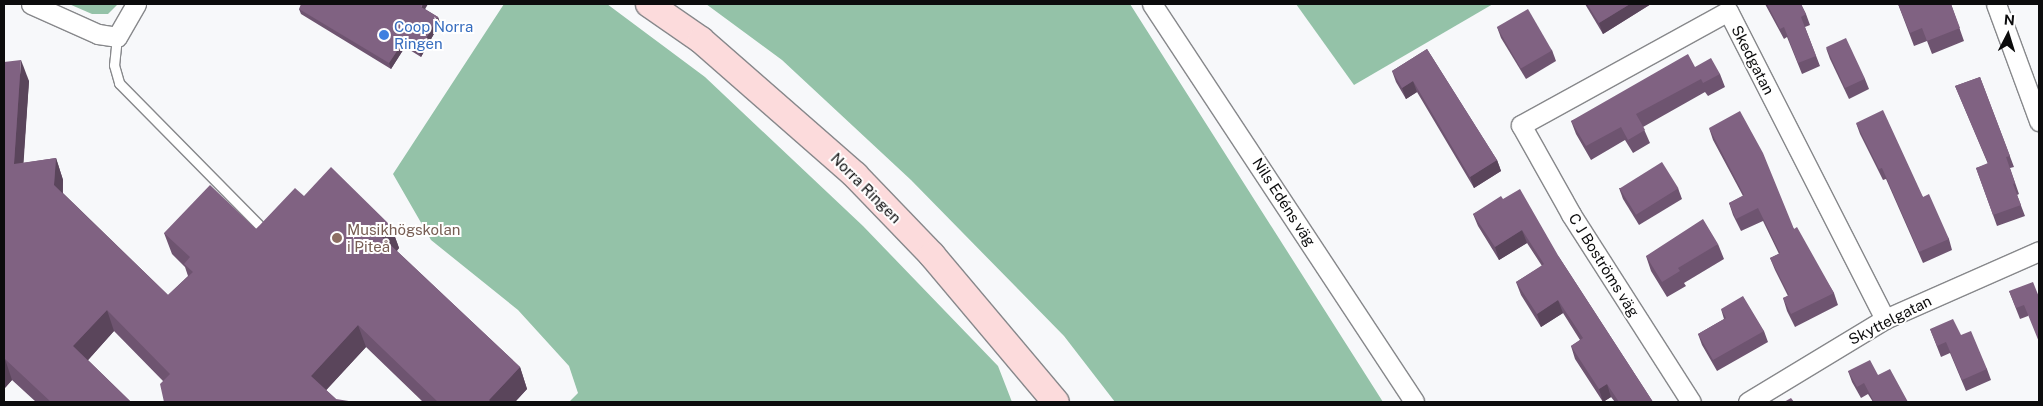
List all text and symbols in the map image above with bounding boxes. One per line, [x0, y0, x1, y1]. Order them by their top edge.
north arrow [1983, 10, 2033, 60]
text: N [2003, 12, 2015, 29]
place label: Coop Norra Ringen [394, 17, 473, 52]
street label: Skedgatan [1728, 22, 1778, 98]
marker: Coop Norra Ringen [378, 29, 390, 41]
street label: Norra Ringen [827, 149, 905, 227]
street label: Nils Edéns väg [1249, 154, 1319, 250]
street label: C J Boströms väg [1565, 210, 1643, 320]
place label: Musikhögskolan i Piteå [347, 220, 461, 255]
marker: Musikhögskolan i Piteå [331, 232, 343, 244]
street label: Skyttelgatan [1846, 291, 1934, 349]

